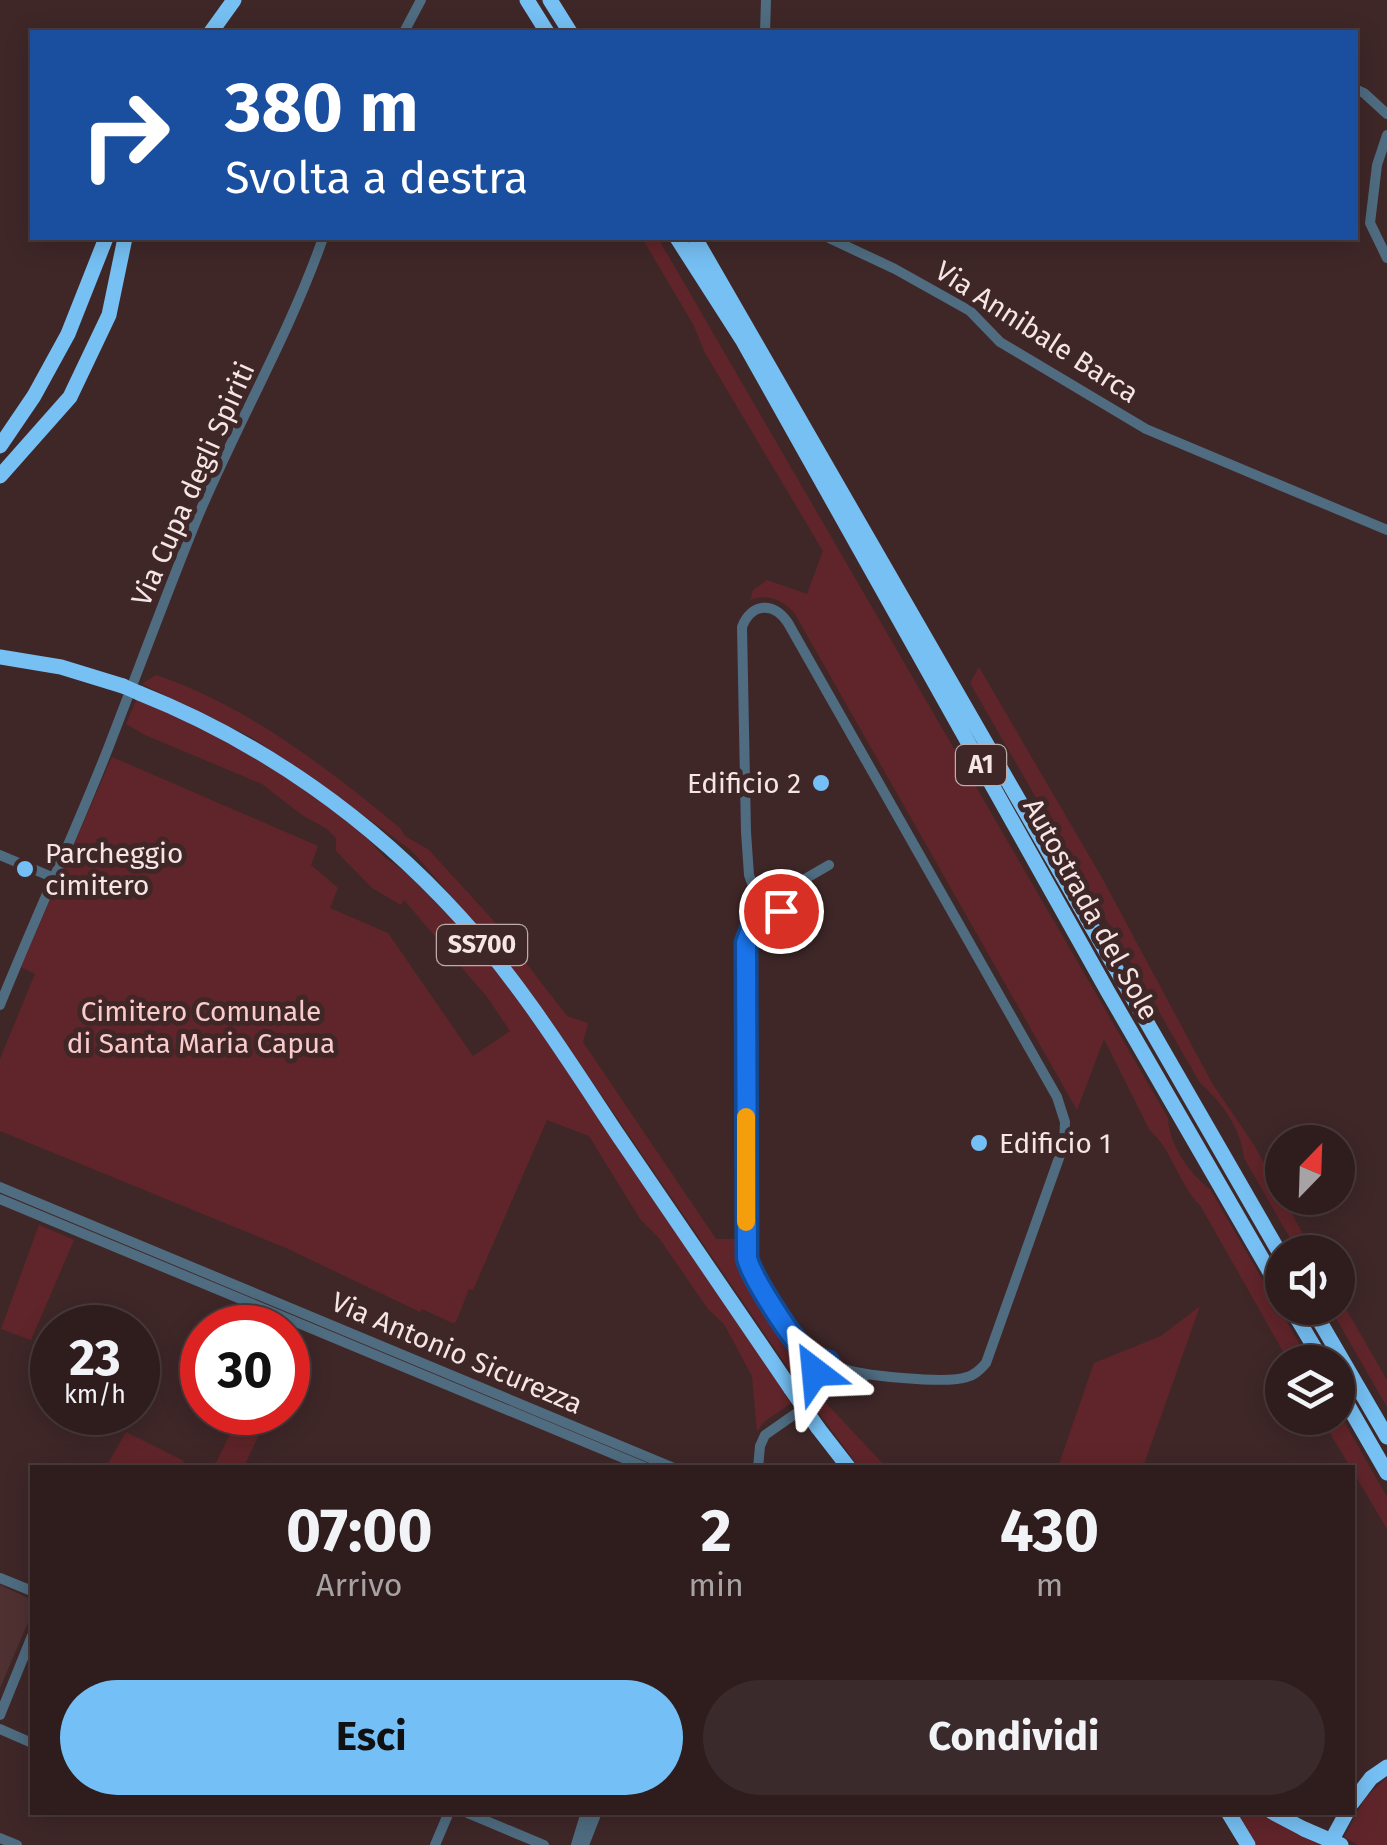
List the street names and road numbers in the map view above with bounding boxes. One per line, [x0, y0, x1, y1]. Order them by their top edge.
street label: Via Annibale Barca [929, 254, 1145, 410]
street label: Via Cupa degli Spiriti [124, 357, 262, 611]
road number: A1 [956, 745, 1006, 785]
street label: Autostrada del Sole [1016, 792, 1166, 1026]
road number: SS700 [437, 925, 527, 965]
street label: Via Antonio Sicurezza [326, 1285, 588, 1421]

